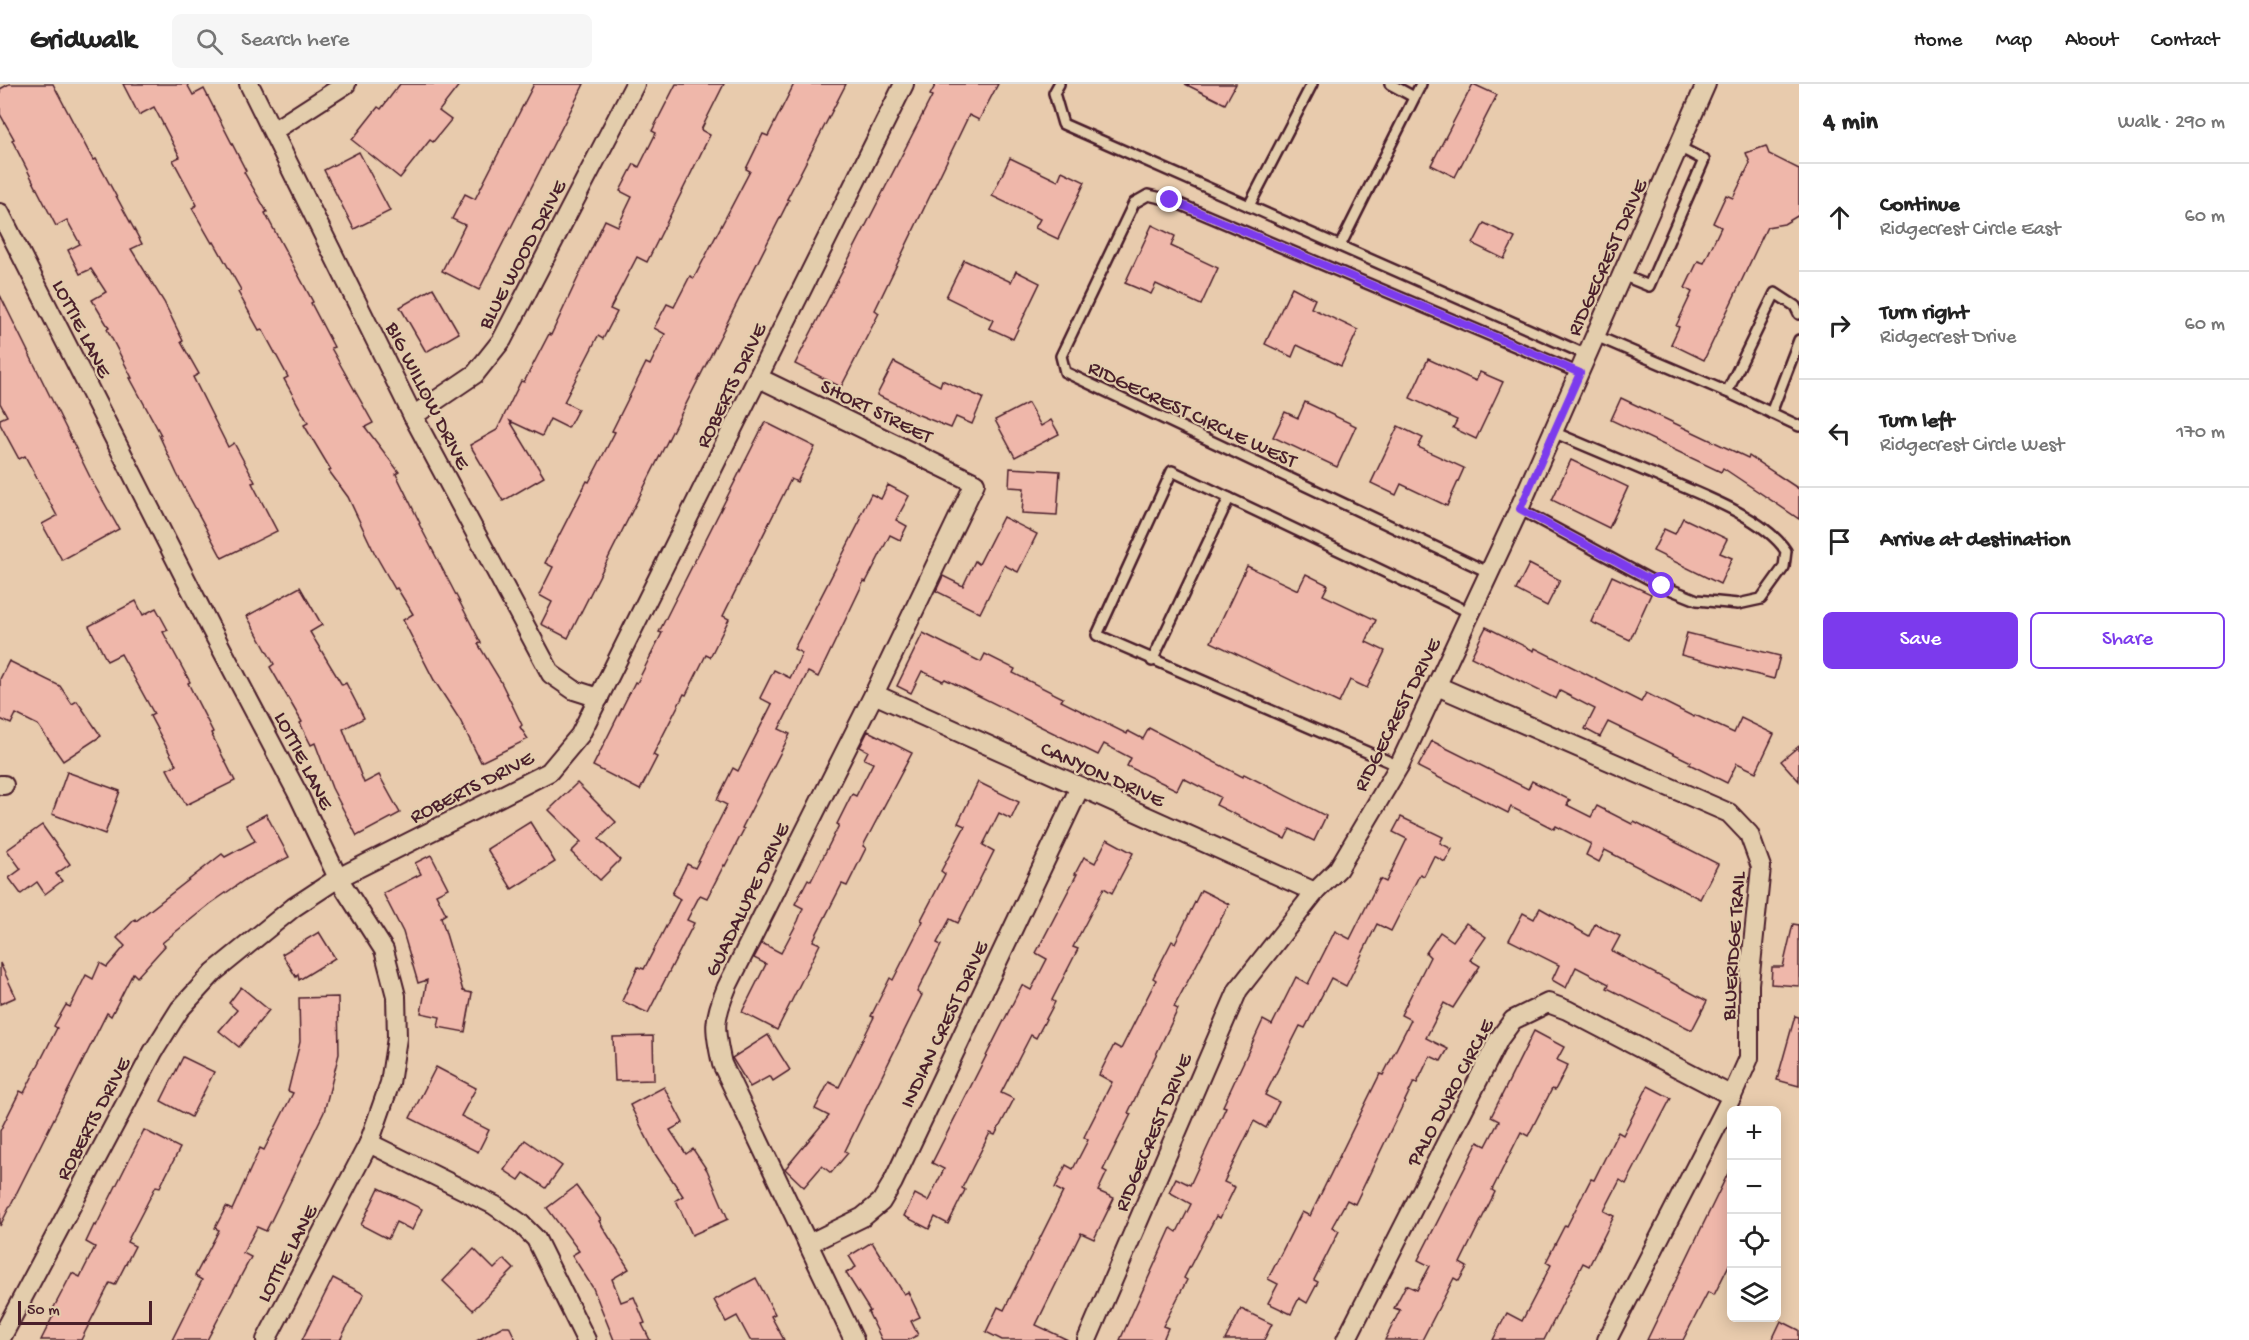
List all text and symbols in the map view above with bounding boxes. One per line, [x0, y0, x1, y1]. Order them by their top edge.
search box [172, 14, 592, 68]
text: Gridwalk [30, 25, 136, 58]
icon: search [193, 25, 226, 58]
text: Search here [241, 28, 349, 54]
text: Home [1914, 29, 1962, 54]
text: Map [1995, 29, 2032, 54]
text: About [2065, 29, 2118, 54]
text: Contact [2151, 29, 2219, 54]
text: 4 min [1823, 108, 1878, 139]
text: Walk · 290 m [2118, 112, 2225, 135]
street label: RIDGECREST DRIVE [1563, 175, 1655, 341]
street label: BLUE WOOD DRIVE [474, 176, 574, 335]
route end [1156, 186, 1182, 212]
text: Continue [1880, 193, 1960, 219]
icon: ahead [1823, 201, 1856, 234]
text: 60 m [2185, 206, 2225, 229]
text: Ridgecrest Circle East [1880, 219, 2060, 242]
street label: LOTTIE LANE [45, 276, 116, 384]
text: Turn right [1880, 301, 1968, 327]
icon: right [1823, 309, 1856, 342]
text: 60 m [2185, 314, 2225, 337]
street label: BIG WILLOW DRIVE [377, 318, 474, 475]
street label: ROBERTS DRIVE [692, 319, 775, 453]
text: Ridgecrest Drive [1880, 327, 2016, 350]
street label: RIDGECREST CIRCLE WEST [1083, 357, 1301, 476]
street label: SHORT STREET [815, 375, 936, 451]
text: Turn left [1880, 409, 1954, 435]
icon: left [1823, 417, 1856, 450]
text: 170 m [2176, 422, 2225, 445]
text: Ridgecrest Circle West [1880, 435, 2064, 458]
icon: arrive [1823, 525, 1856, 558]
text: Arrive at destination [1880, 528, 2070, 554]
route start [1648, 572, 1674, 598]
button: Save [1823, 612, 2018, 669]
button: Share [2030, 612, 2225, 669]
street label: RIDGECREST DRIVE [1350, 634, 1449, 796]
street label: LOTTIE LANE [267, 708, 338, 816]
street label: CANYON DRIVE [1036, 738, 1168, 815]
street label: ROBERTS DRIVE [406, 747, 540, 831]
street label: GUADALUPE DRIVE [701, 819, 798, 981]
street label: BLUERIDGE TRAIL [1718, 870, 1753, 1022]
street label: INDIAN CREST DRIVE [897, 937, 996, 1113]
street label: PALO DURO CIRCLE [1402, 1015, 1502, 1172]
street label: RIDGECREST DRIVE [1111, 1050, 1200, 1216]
street label: ROBERTS DRIVE [52, 1053, 138, 1185]
map controls [1727, 1106, 1781, 1322]
button: + [1727, 1106, 1781, 1160]
button: − [1727, 1160, 1781, 1214]
street label: LOTTIE LANE [253, 1201, 326, 1308]
button: locate [1727, 1214, 1781, 1268]
button: layers [1727, 1268, 1781, 1322]
scale bar [18, 1298, 152, 1326]
text: 50 m [27, 1302, 60, 1321]

